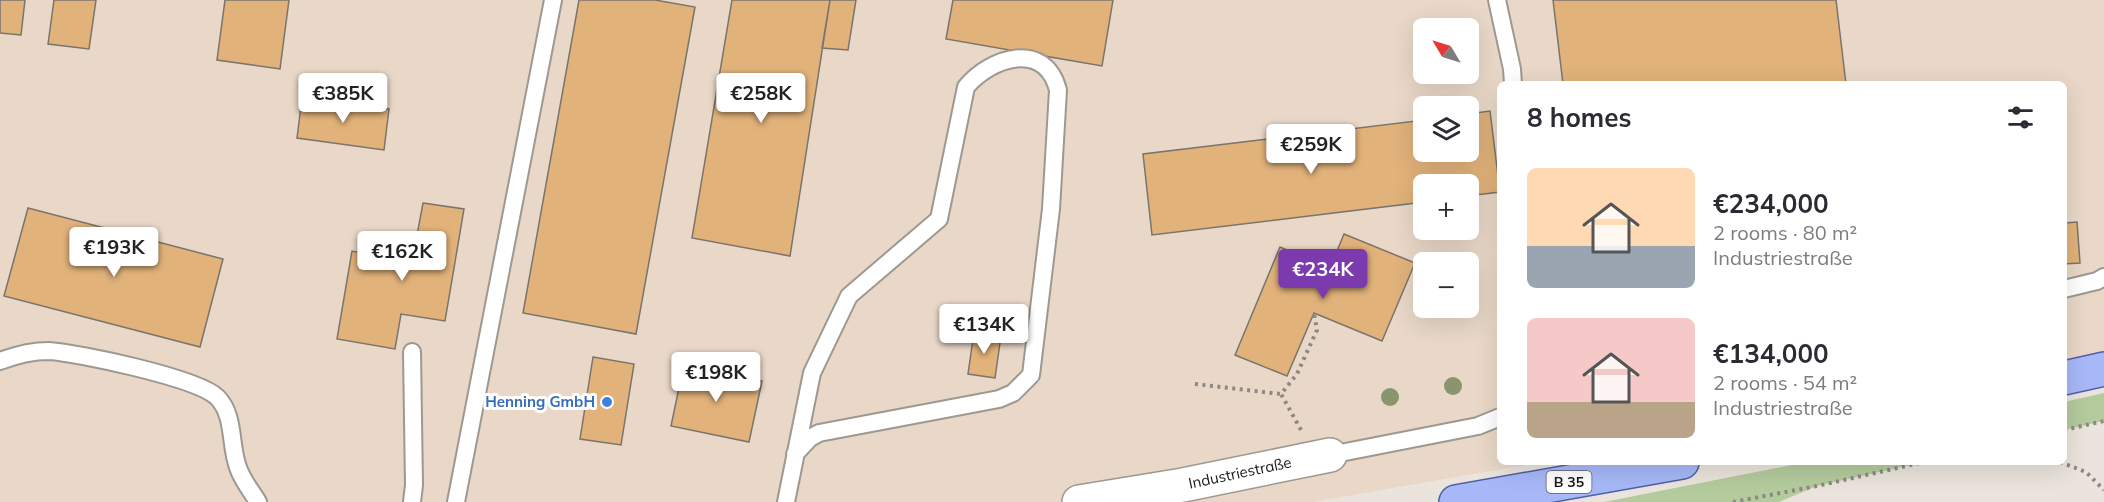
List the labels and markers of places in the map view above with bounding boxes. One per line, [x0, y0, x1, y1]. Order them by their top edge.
pin: €385K [301, 73, 385, 124]
pin: €258K [719, 73, 803, 124]
pin: €259K [1269, 124, 1353, 175]
pin: €193K [72, 227, 156, 278]
pin: €162K [360, 231, 444, 282]
pin: €234K [1281, 249, 1365, 300]
pin: €134K [942, 304, 1026, 355]
pin: €198K [674, 352, 758, 403]
place label: Henning GmbH [485, 392, 595, 411]
marker: Henning GmbH [600, 395, 614, 409]

